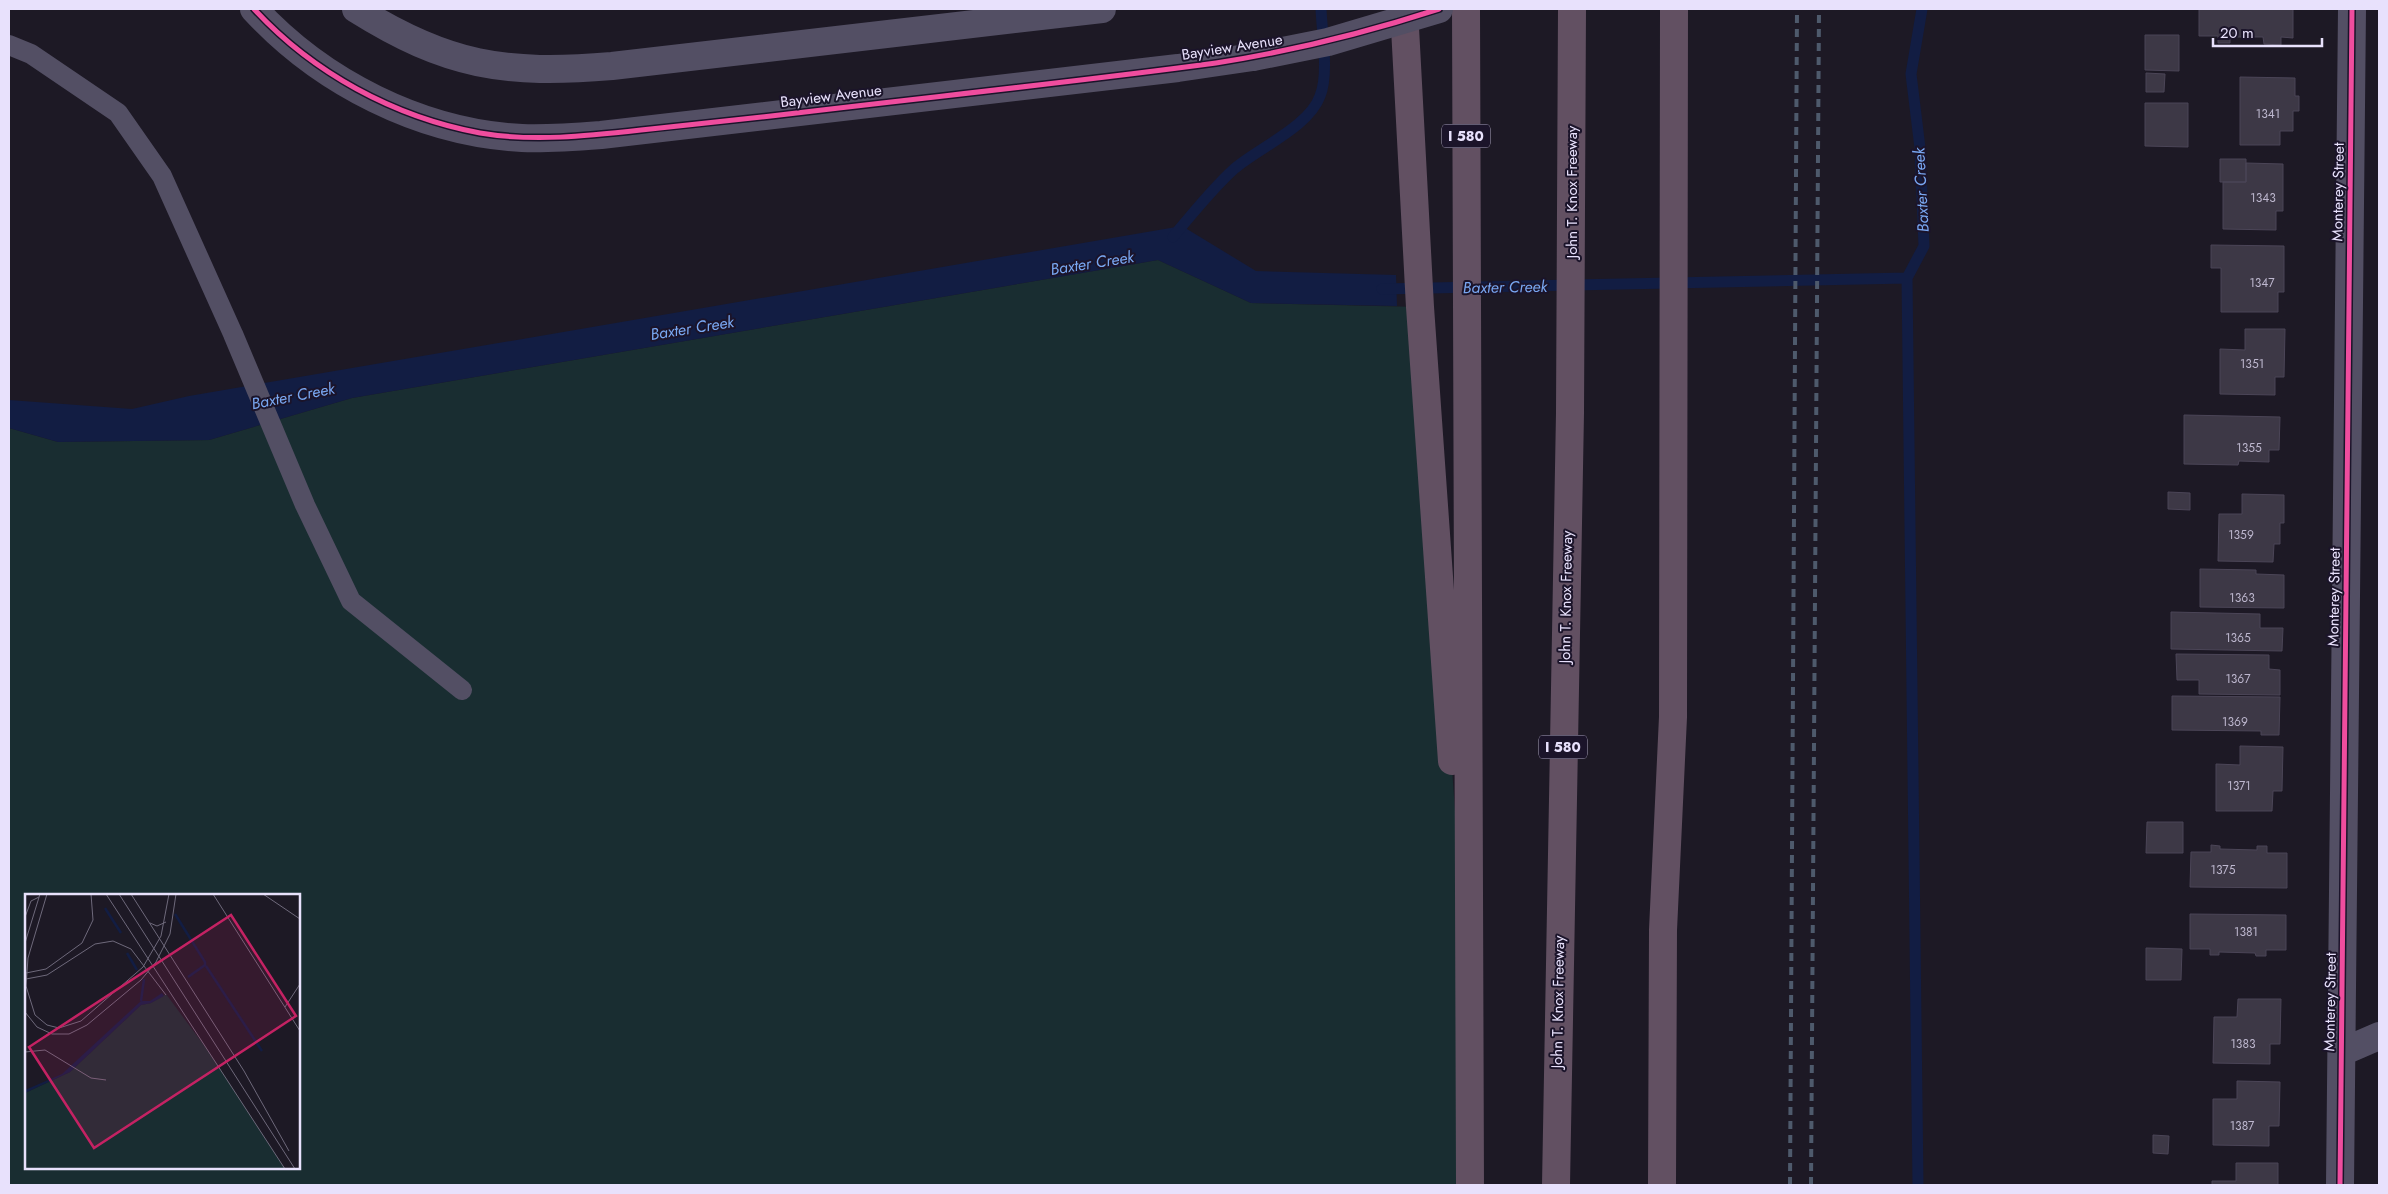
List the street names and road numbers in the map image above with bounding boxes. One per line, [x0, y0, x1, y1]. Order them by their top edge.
street label: Bayview Avenue [1180, 28, 1284, 66]
street label: Bayview Avenue [779, 79, 883, 113]
road number: I 580 [1442, 124, 1490, 148]
street label: John T. Knox Freeway [1561, 125, 1583, 260]
street label: Monterey Street [2326, 142, 2350, 242]
street label: John T. Knox Freeway [1554, 530, 1578, 666]
street label: Monterey Street [2322, 547, 2346, 647]
road number: I 580 [1539, 736, 1587, 759]
street label: John T. Knox Freeway [1546, 935, 1570, 1071]
street label: Monterey Street [2318, 952, 2342, 1052]

